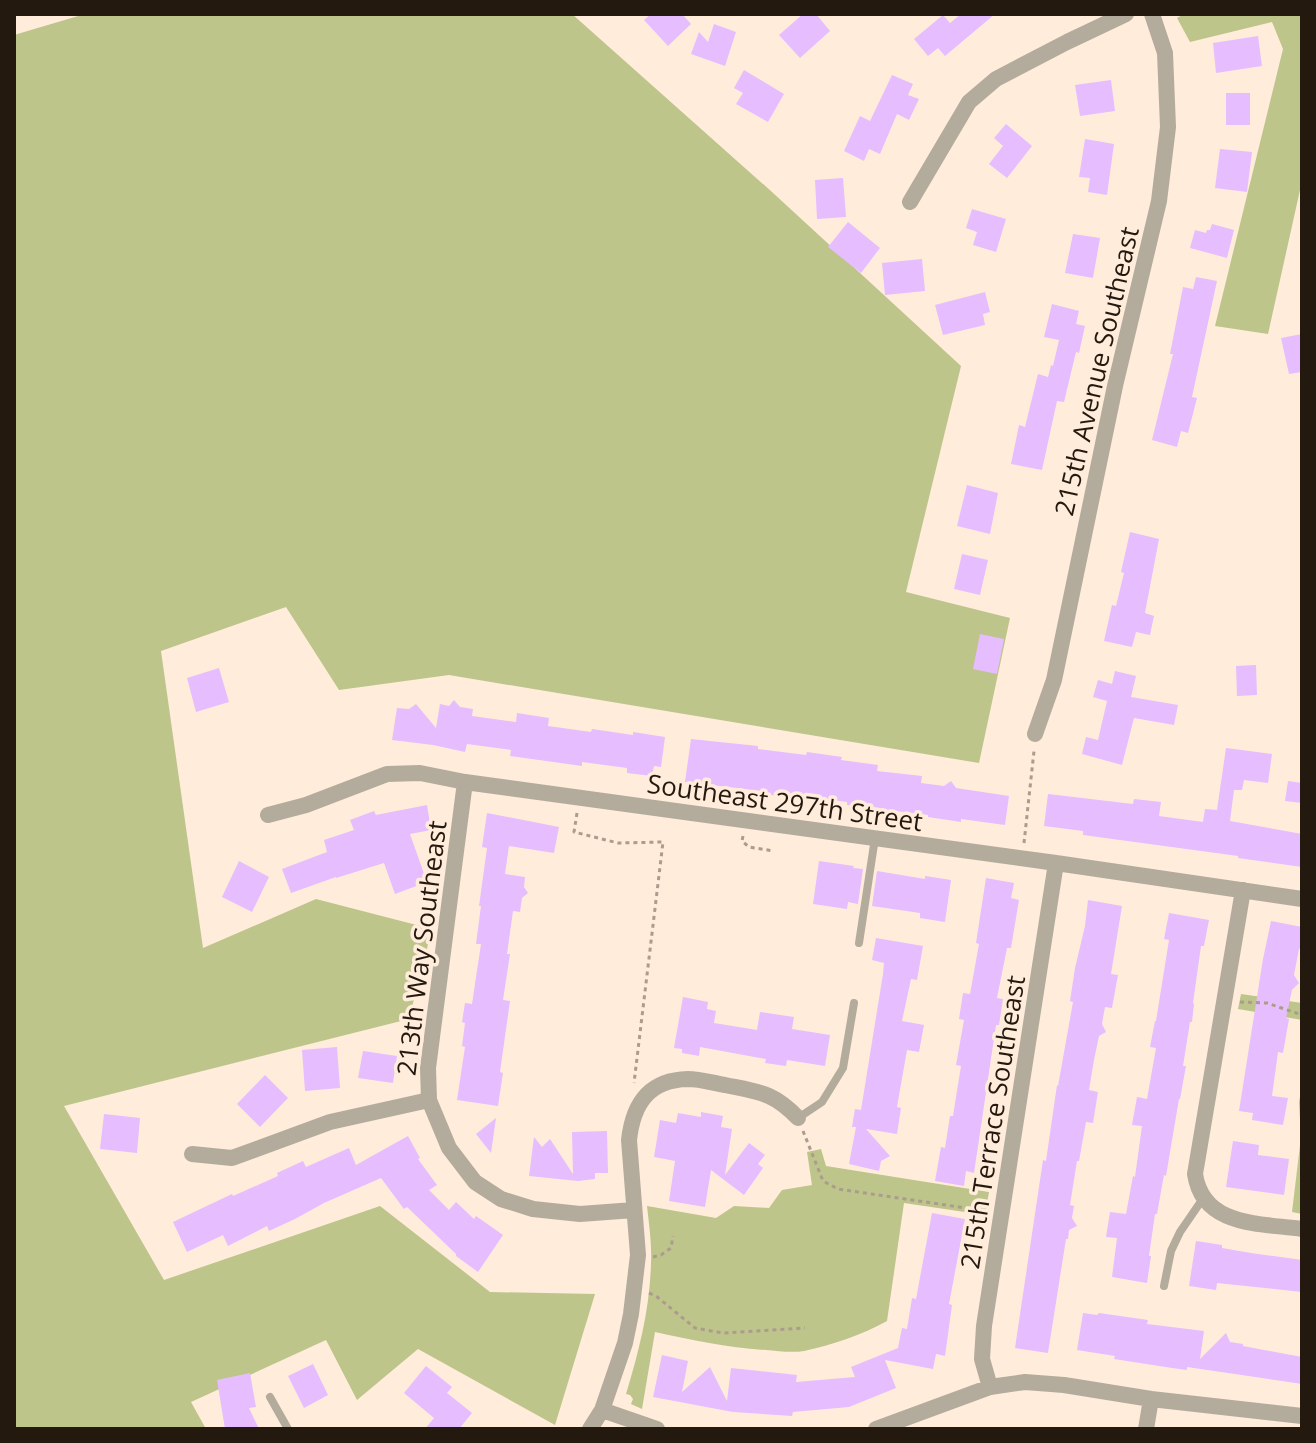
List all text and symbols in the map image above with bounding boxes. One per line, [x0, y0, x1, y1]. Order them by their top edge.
street label: 215th Avenue Southeast [1045, 223, 1147, 519]
street label: Southeast 297th Street [645, 765, 925, 839]
street label: 213th Way Southeast [388, 818, 454, 1078]
street label: 215th Terrace Southeast [951, 973, 1033, 1271]

